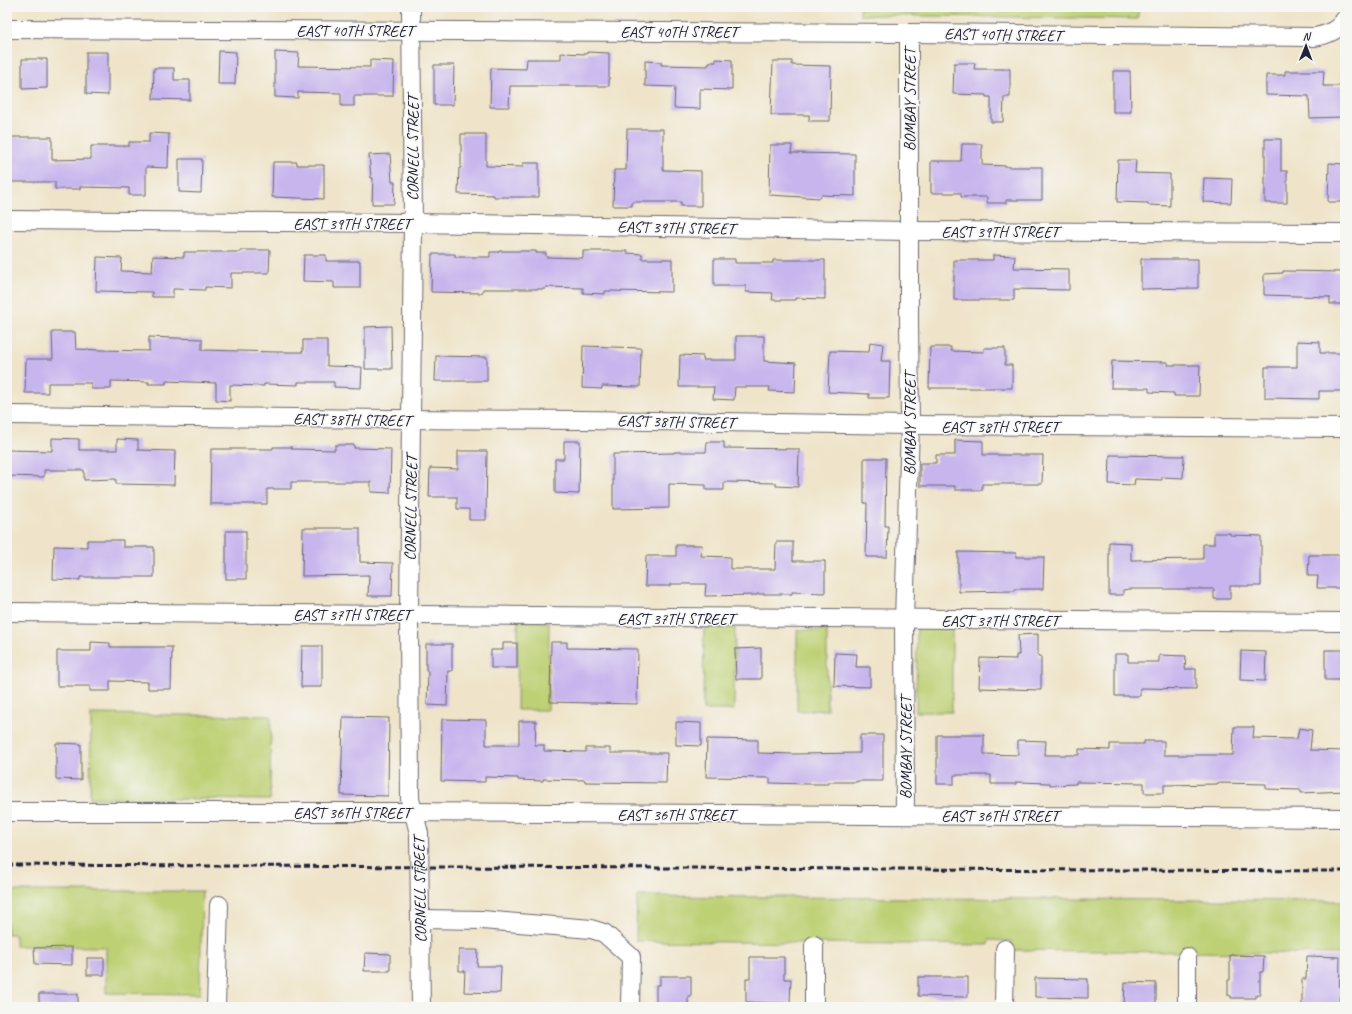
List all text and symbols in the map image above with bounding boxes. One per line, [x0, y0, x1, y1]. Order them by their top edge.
street label: EAST 40TH STREET [296, 21, 418, 41]
street label: EAST 40TH STREET [620, 22, 742, 42]
street label: EAST 40TH STREET [944, 24, 1066, 46]
north arrow [1286, 26, 1326, 66]
text: N [1303, 29, 1312, 43]
street label: BOMBAY STREET [900, 45, 920, 151]
street label: CORNELL STREET [403, 91, 423, 201]
street label: EAST 39TH STREET [293, 214, 415, 234]
street label: EAST 39TH STREET [617, 217, 739, 239]
street label: EAST 39TH STREET [941, 222, 1063, 242]
street label: BOMBAY STREET [900, 369, 920, 475]
street label: EAST 38TH STREET [293, 409, 415, 431]
street label: EAST 38TH STREET [617, 411, 739, 433]
street label: EAST 38TH STREET [941, 417, 1063, 437]
street label: CORNELL STREET [400, 450, 422, 561]
street label: EAST 37TH STREET [293, 605, 415, 625]
street label: EAST 37TH STREET [617, 609, 739, 629]
street label: EAST 37TH STREET [941, 611, 1063, 631]
street label: BOMBAY STREET [896, 693, 916, 799]
street label: EAST 36TH STREET [293, 803, 415, 823]
street label: EAST 36TH STREET [617, 805, 739, 825]
street label: EAST 36TH STREET [941, 806, 1063, 826]
street label: CORNELL STREET [409, 832, 431, 943]

